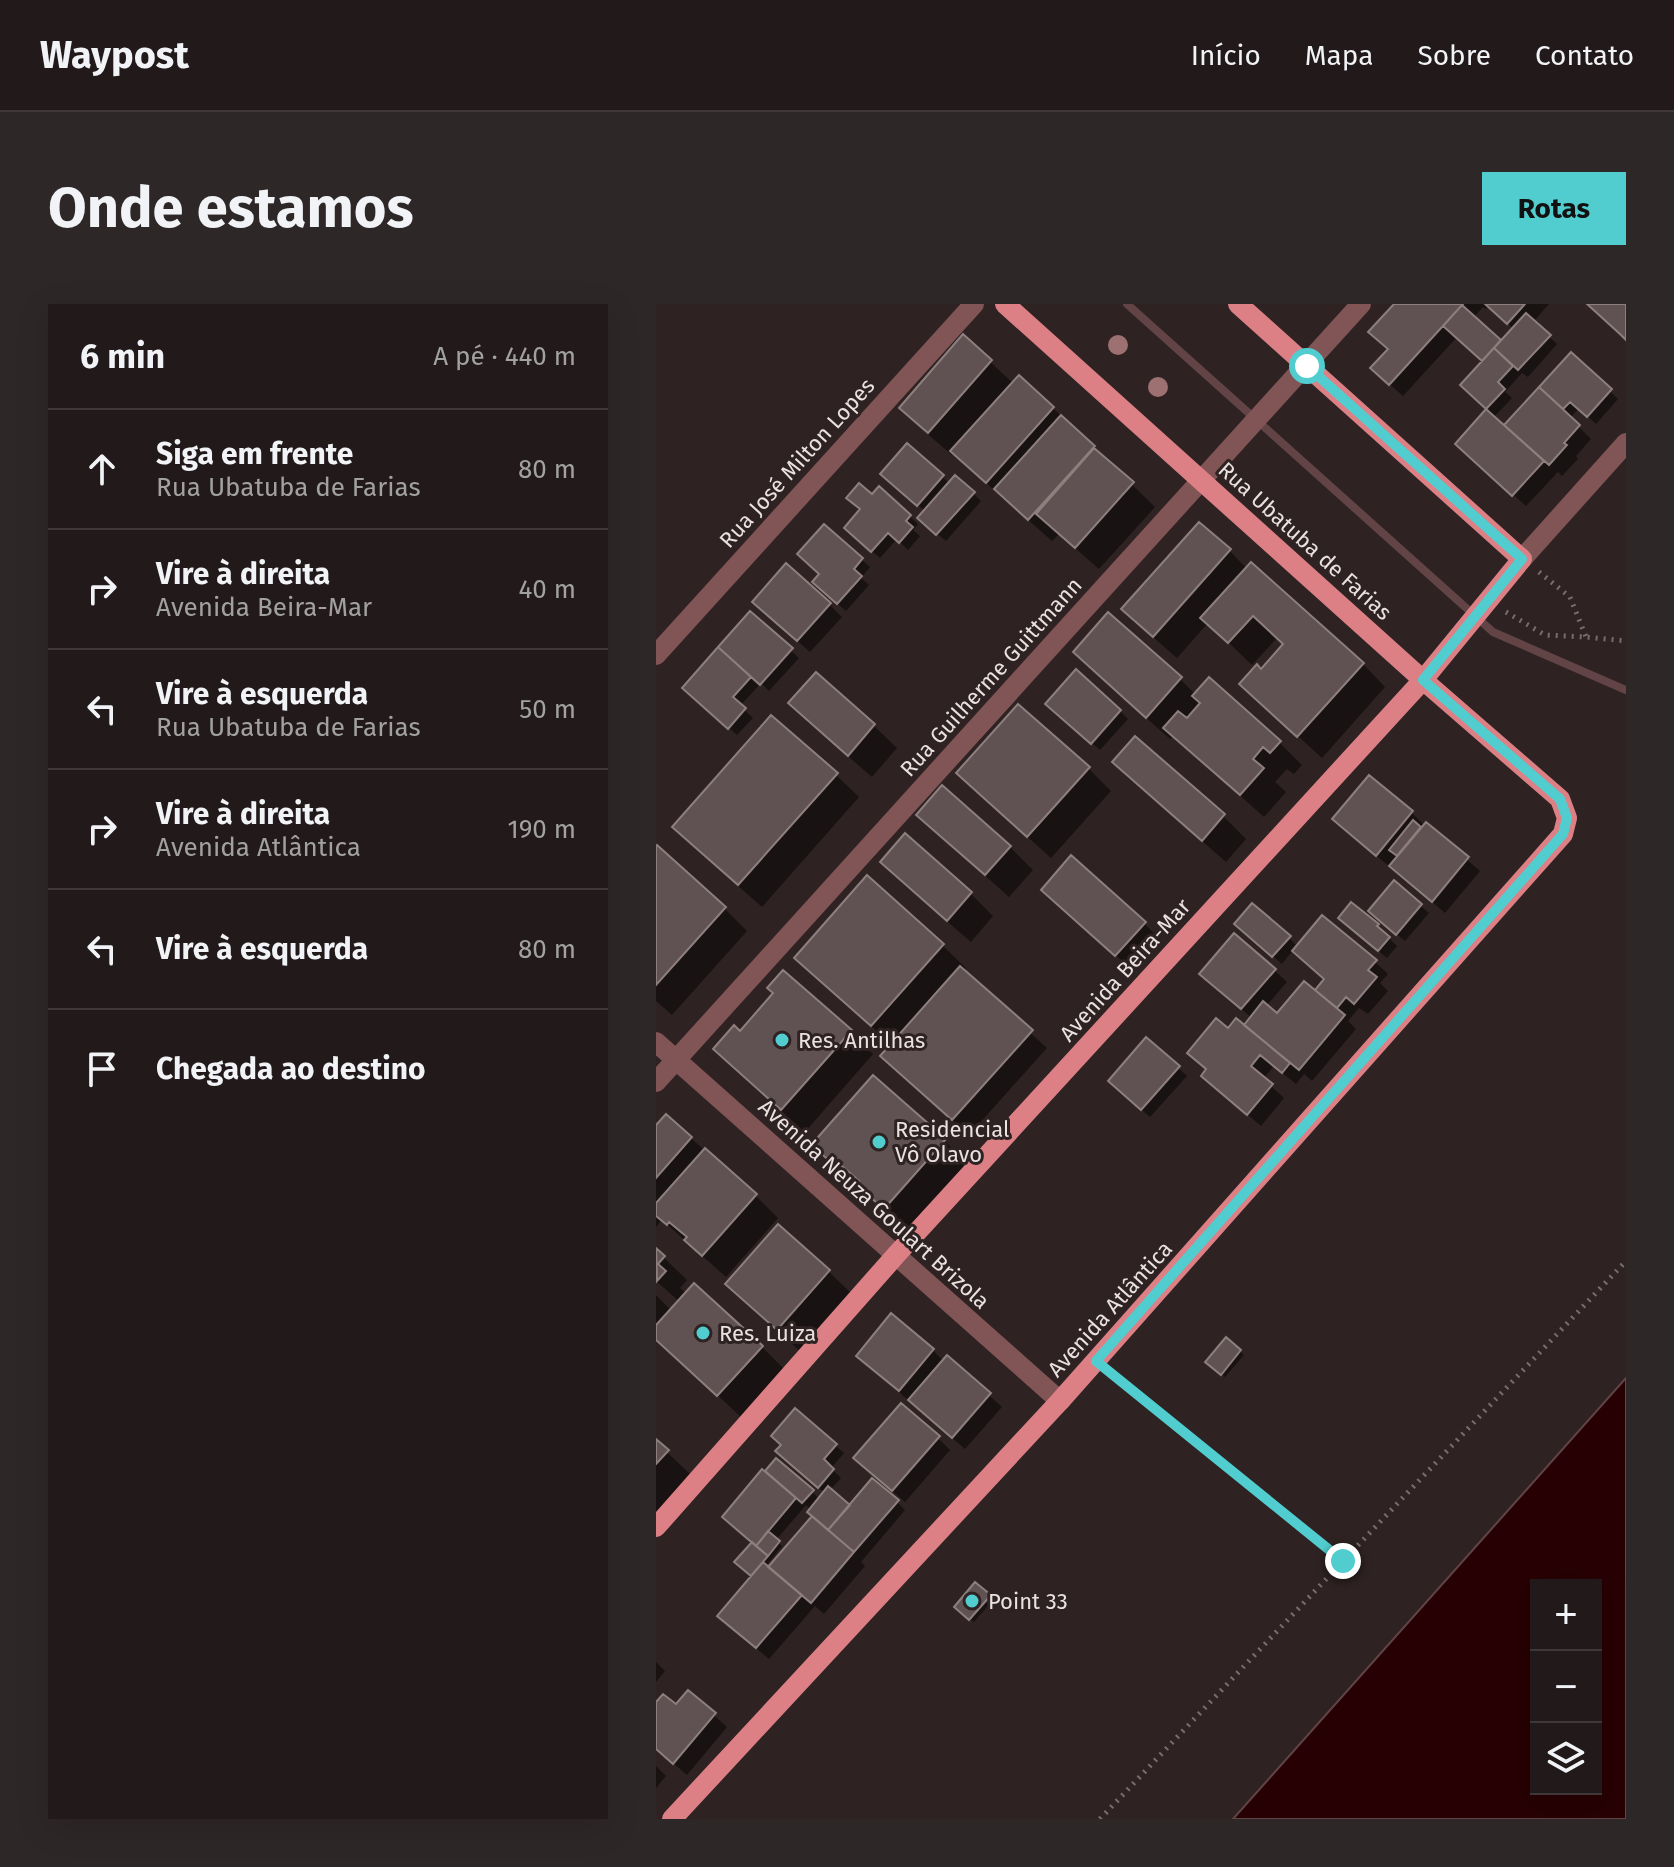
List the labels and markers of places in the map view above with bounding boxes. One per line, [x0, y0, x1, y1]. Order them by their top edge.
place label: Res. Antilhas [798, 1027, 925, 1054]
marker: Res. Antilhas [773, 1031, 791, 1049]
place label: Residencial Vô Olavo [895, 1116, 1009, 1168]
marker: Residencial Vô Olavo [870, 1133, 888, 1151]
place label: Res. Luiza [719, 1320, 816, 1347]
marker: Res. Luiza [694, 1324, 712, 1342]
place label: Point 33 [988, 1588, 1068, 1615]
marker: Point 33 [963, 1592, 981, 1610]

